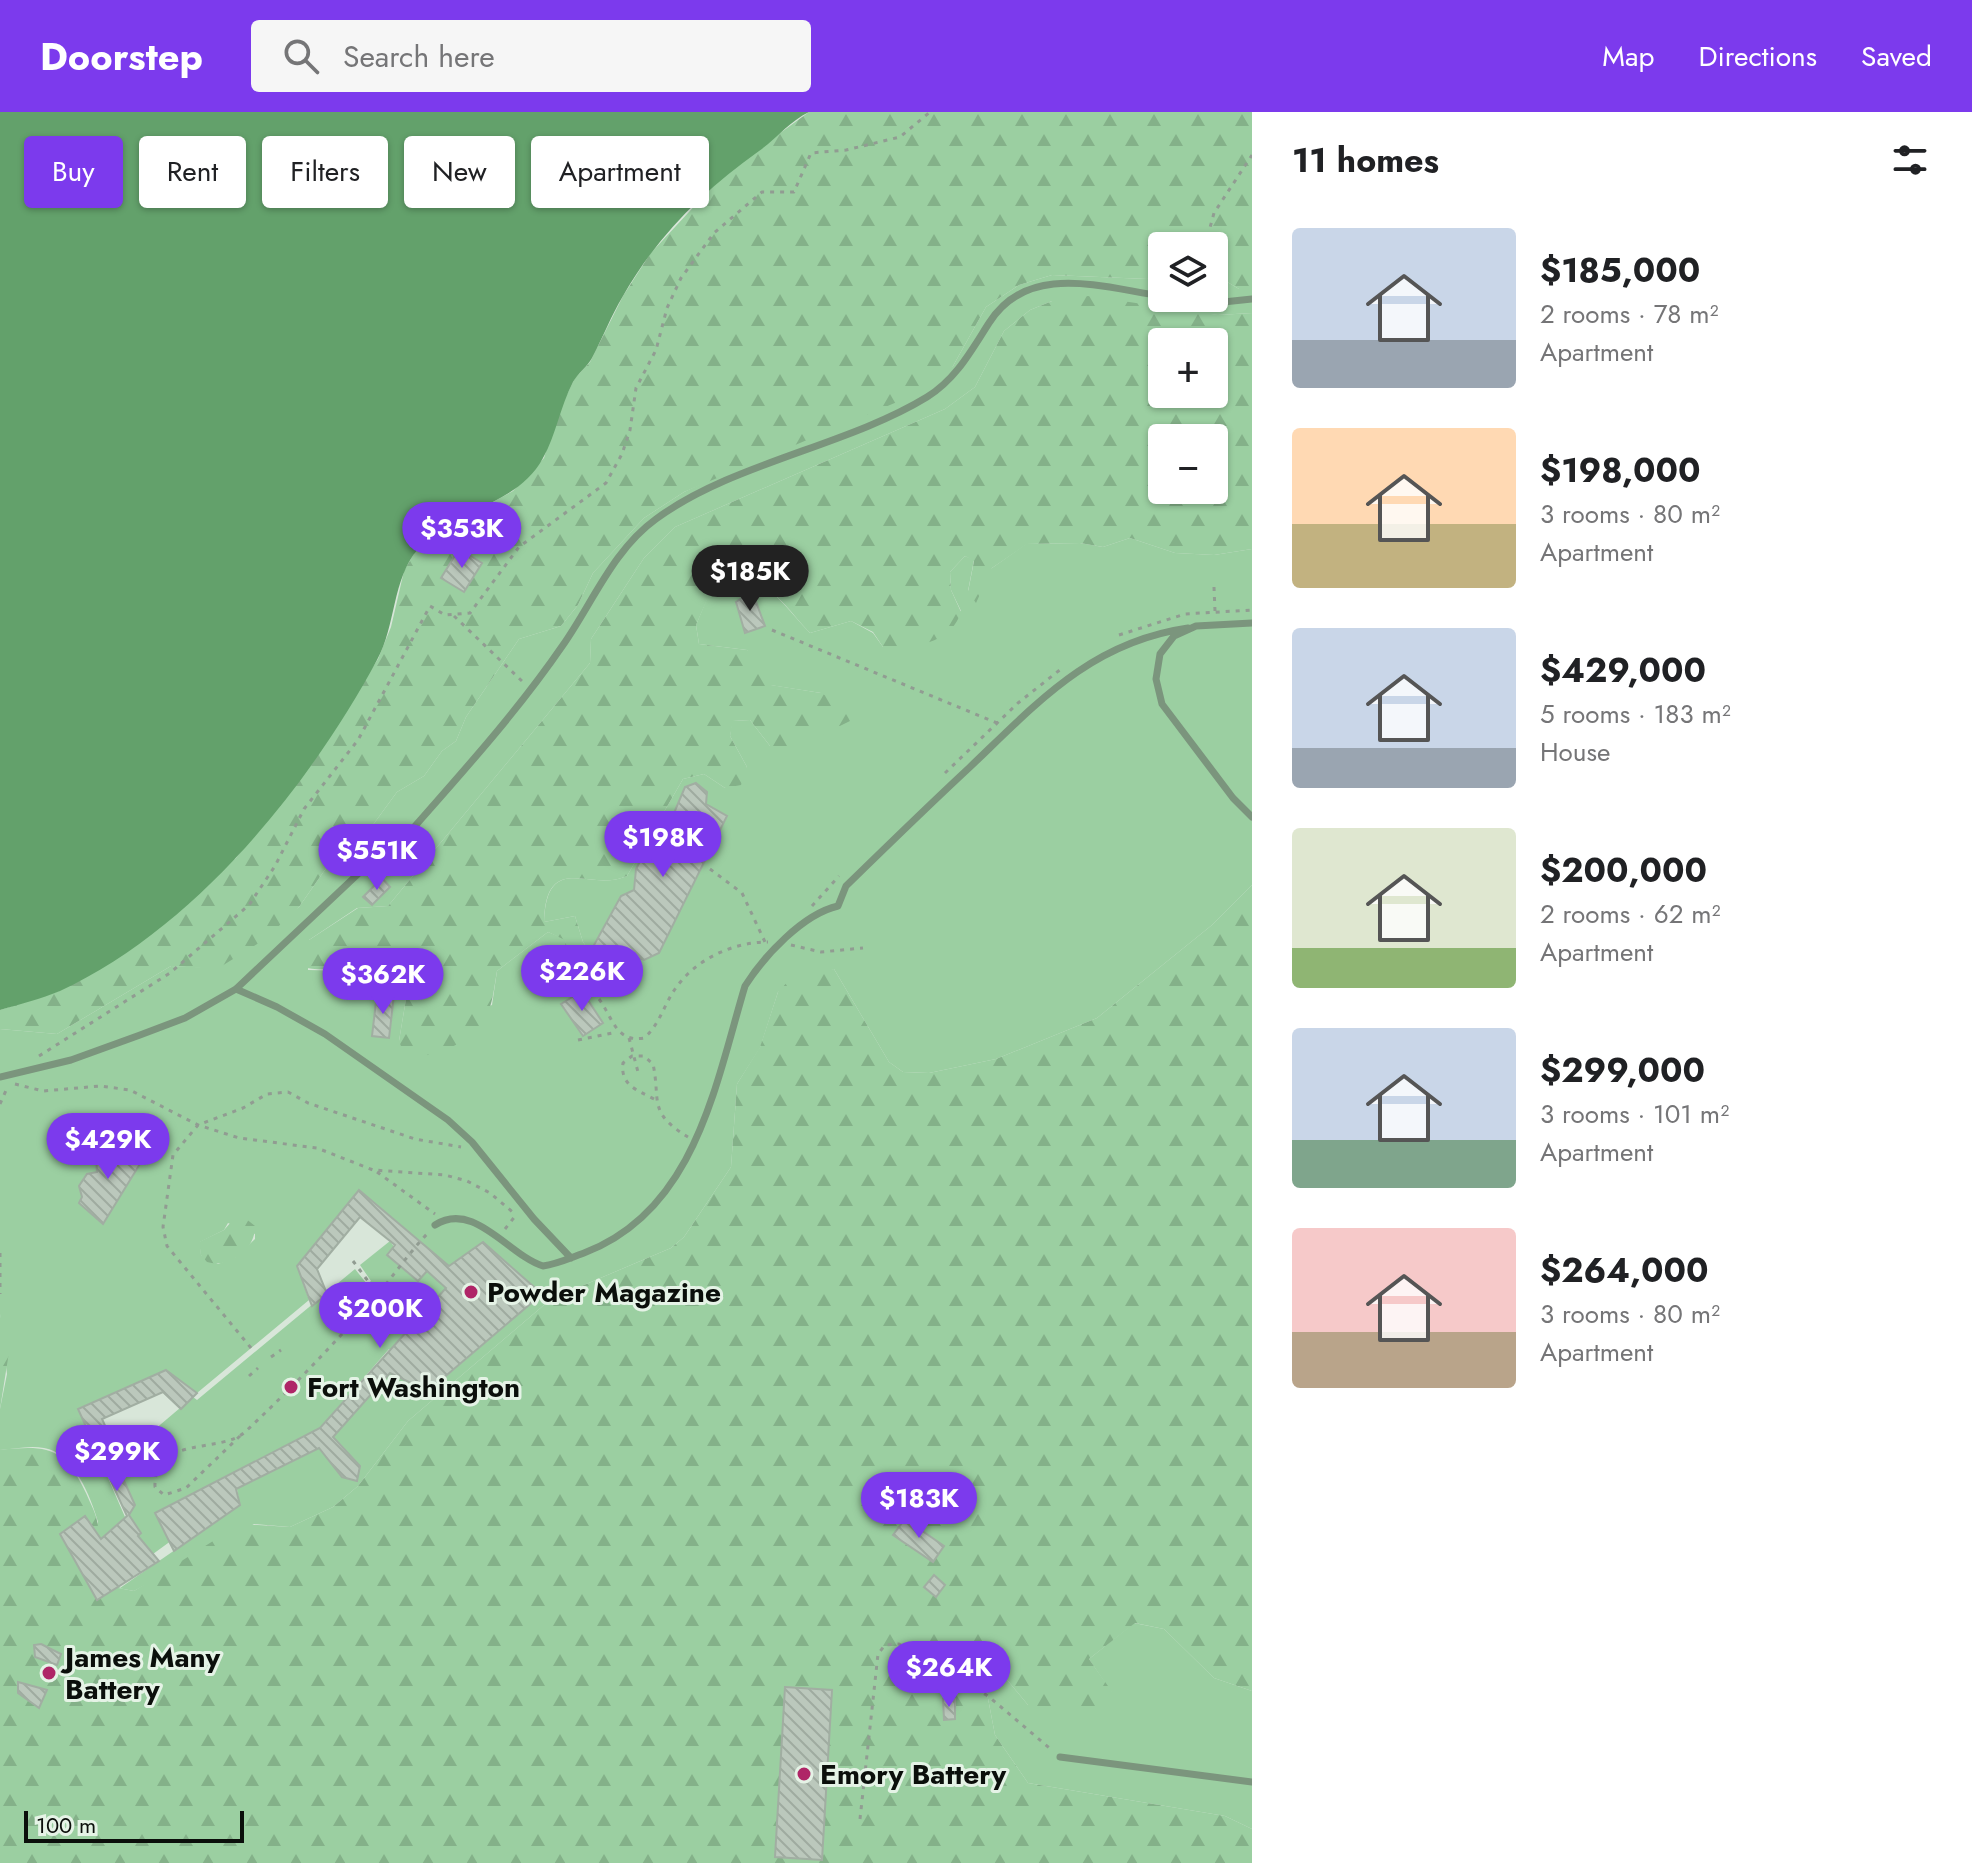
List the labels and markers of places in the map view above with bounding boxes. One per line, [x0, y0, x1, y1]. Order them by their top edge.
pin: $353K [406, 502, 518, 570]
pin: $185K [694, 545, 806, 613]
pin: $198K [607, 811, 719, 879]
pin: $551K [321, 824, 433, 892]
pin: $226K [526, 945, 638, 1013]
pin: $362K [327, 948, 439, 1016]
pin: $429K [52, 1113, 164, 1181]
place label: Powder Magazine [487, 1272, 721, 1313]
pin: $200K [324, 1282, 436, 1350]
marker: Powder Magazine [462, 1283, 480, 1301]
place label: Fort Washington [307, 1367, 520, 1408]
marker: Fort Washington [282, 1378, 300, 1396]
pin: $299K [61, 1425, 173, 1493]
pin: $183K [863, 1472, 975, 1540]
place label: James Many Battery [60, 1637, 221, 1710]
pin: $264K [893, 1641, 1005, 1709]
marker: James Many Battery [40, 1664, 58, 1682]
place label: Emory Battery [820, 1754, 1007, 1795]
marker: Emory Battery [795, 1765, 813, 1783]

